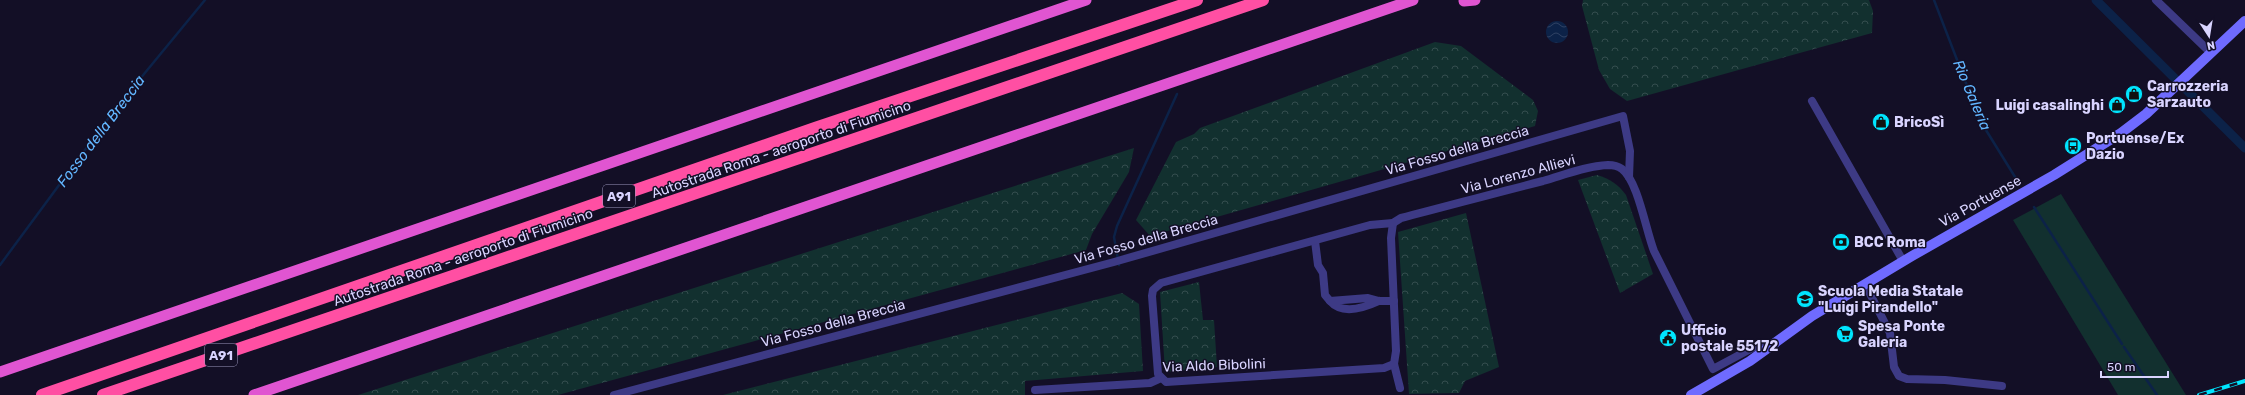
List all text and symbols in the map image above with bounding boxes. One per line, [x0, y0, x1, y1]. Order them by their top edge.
north arrow [2189, 16, 2229, 56]
text: N [2206, 38, 2216, 52]
water label: Rio Galeria [1949, 57, 1995, 133]
water label: Fosso della Breccia [53, 72, 149, 190]
place label: Carrozzeria Sarzauto [2147, 78, 2229, 111]
shop icon: Carrozzeria Sarzauto [2124, 84, 2144, 104]
shop icon: Luigi casalinghi [2107, 95, 2127, 115]
street label: Autostrada Roma - aeroporto di Fiumicino [649, 97, 913, 202]
place label: Luigi casalinghi [1995, 97, 2104, 114]
shop icon: BricoSì [1871, 112, 1891, 132]
place label: BricoSì [1894, 114, 1944, 131]
street label: Via Fosso della Breccia [1383, 122, 1531, 179]
place label: Portuense/Ex Dazio [2086, 130, 2185, 163]
bus stop icon: Portuense/Ex Dazio [2063, 136, 2083, 156]
street label: Via Lorenzo Allievi [1459, 151, 1577, 198]
street label: Via Portuense [1936, 172, 2024, 231]
road number: A91 [603, 185, 635, 207]
street label: Autostrada Roma - aeroporto di Fiumicino [331, 205, 595, 310]
street label: Via Fosso della Breccia [1072, 211, 1220, 268]
bank icon: BCC Roma [1831, 232, 1851, 252]
place label: BCC Roma [1854, 234, 1926, 251]
place label: Scuola Media Statale "Luigi Pirandello" [1818, 283, 1963, 316]
school or university icon: Scuola Media Statale "Luigi Pirandello" [1795, 289, 1815, 309]
street label: Via Fosso della Breccia [759, 296, 907, 351]
place label: Spesa Ponte Galeria [1858, 318, 1945, 351]
place label: Ufficio postale 55172 [1681, 322, 1778, 355]
supermarket icon: Spesa Ponte Galeria [1835, 324, 1855, 344]
public building icon: Ufficio postale 55172 [1658, 328, 1678, 348]
road number: A91 [205, 344, 237, 366]
scale bar [2101, 353, 2168, 379]
street label: Via Aldo Bibolini [1162, 355, 1266, 376]
text: 50 m [2107, 360, 2135, 374]

